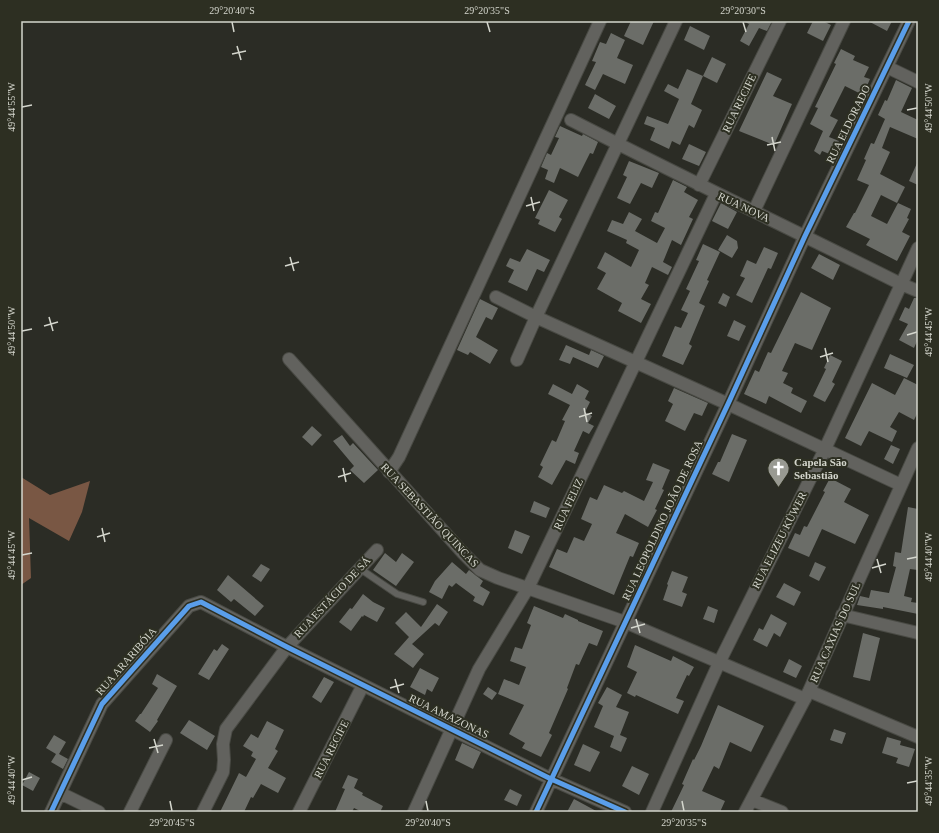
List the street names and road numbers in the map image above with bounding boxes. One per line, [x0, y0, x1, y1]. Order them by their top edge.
street label: RUA RECIFE [720, 72, 758, 134]
street label: RUA ELDORADO [824, 83, 872, 165]
street label: RUA NOVA [716, 190, 772, 224]
street label: RUA LEOPOLDINO JOÃO DE ROSA [619, 438, 705, 602]
street label: RUA SEBASTIÃO QUINCAS [379, 461, 481, 569]
street label: RUA FELIZ [551, 476, 585, 532]
street label: RUA ELIZEU KÜWER [749, 489, 809, 590]
street label: RUA ESTÁCIO DE SÁ [291, 554, 373, 640]
street label: RUA CAXIAS DO SUL [807, 580, 863, 684]
street label: RUA ARARIBÓIA [93, 625, 159, 697]
street label: RUA AMAZONAS [407, 692, 491, 740]
street label: RUA RECIFE [311, 718, 351, 780]

